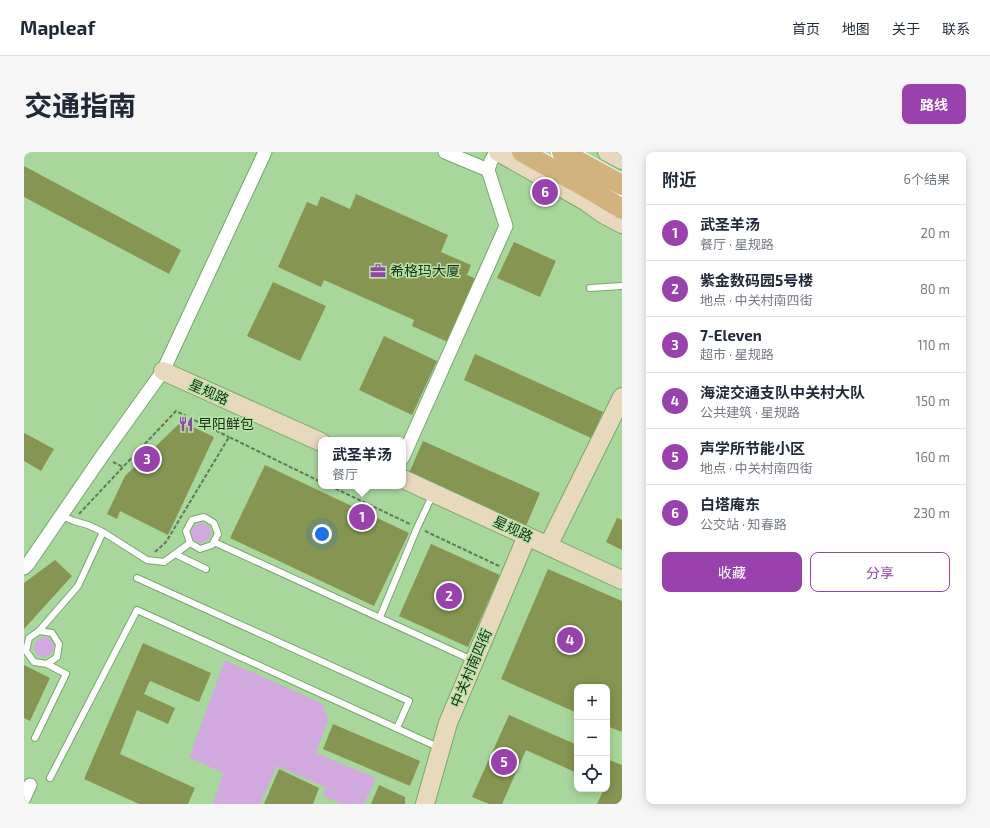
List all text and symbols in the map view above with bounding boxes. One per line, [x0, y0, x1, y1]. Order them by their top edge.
text: Mapleaf [20, 16, 95, 39]
text: 首页 [792, 20, 820, 37]
text: 地图 [842, 20, 870, 37]
text: 关于 [892, 20, 920, 37]
text: 联系 [942, 20, 970, 37]
button: 路线 [902, 84, 966, 124]
text: 交通指南 [24, 88, 136, 122]
text: 附近 [662, 169, 696, 189]
text: 6个结果 [904, 171, 950, 187]
pin: 6 [532, 177, 558, 207]
text: 武圣羊汤 [700, 215, 760, 233]
text: 1 [672, 225, 678, 241]
text: 20 m [921, 225, 950, 241]
text: 餐厅 · 星规路 [700, 236, 774, 252]
office icon: 希格玛大厦 [369, 262, 387, 280]
place label: 希格玛大厦 [390, 262, 460, 279]
text: 紫金数码园5号楼 [700, 271, 813, 289]
text: 2 [671, 281, 679, 297]
text: 80 m [920, 281, 950, 297]
text: 地点 · 中关村南四街 [700, 292, 813, 308]
text: 7-Eleven [700, 326, 762, 344]
text: 3 [671, 337, 679, 353]
text: 110 m [918, 337, 950, 353]
text: 超市 · 星规路 [700, 346, 774, 362]
street label: 星规路 [187, 375, 232, 408]
text: 海淀交通支队中关村大队 [700, 383, 865, 401]
text: 4 [671, 393, 679, 409]
text: 150 m [916, 393, 950, 409]
text: 公共建筑 · 星规路 [700, 404, 800, 420]
restaurant icon: 早阳鲜包 [177, 415, 195, 433]
place label: 早阳鲜包 [198, 415, 254, 432]
popup [318, 437, 406, 489]
text: 声学所节能小区 [700, 439, 805, 457]
pin: 3 [134, 444, 160, 474]
text: 武圣羊汤 [332, 445, 392, 463]
text: 5 [671, 449, 679, 465]
text: 160 m [915, 449, 950, 465]
text: 地点 · 中关村南四街 [700, 460, 813, 476]
text: 餐厅 [332, 466, 358, 482]
text: 白塔庵东 [700, 495, 760, 513]
pin: 1 [349, 502, 375, 532]
text: 6 [671, 505, 679, 521]
text: 230 m [913, 505, 950, 521]
street label: 星规路 [491, 512, 536, 545]
text: 公交站 · 知春路 [700, 516, 787, 532]
your location [312, 524, 332, 544]
button: 收藏 [662, 552, 802, 592]
button: 分享 [810, 552, 950, 592]
pin: 2 [436, 581, 462, 611]
pin: 4 [557, 625, 583, 655]
street label: 中关村南四街 [446, 626, 495, 710]
map controls [574, 684, 610, 792]
button: + [574, 684, 610, 720]
button: − [574, 720, 610, 756]
pin: 5 [491, 747, 517, 777]
button: locate [574, 756, 610, 792]

